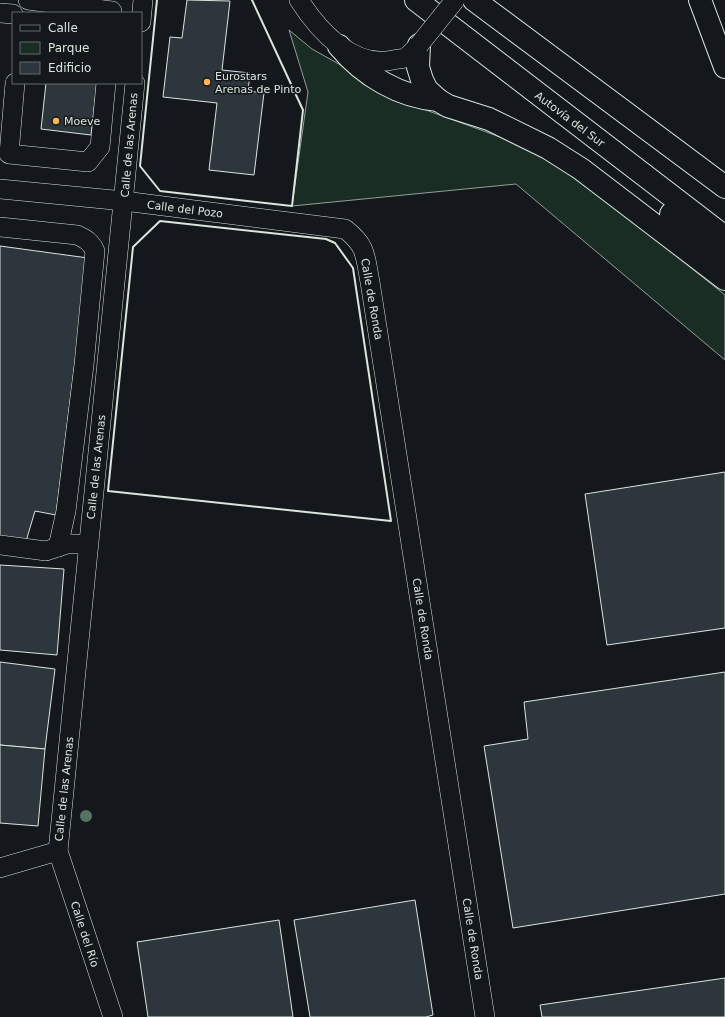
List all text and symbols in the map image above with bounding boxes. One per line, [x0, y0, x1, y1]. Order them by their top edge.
legend [12, 12, 142, 84]
text: Calle [48, 21, 78, 35]
text: Parque [48, 41, 89, 55]
text: Edificio [48, 61, 91, 75]
place label: Eurostars Arenas de Pinto [215, 70, 301, 96]
marker: Eurostars Arenas de Pinto [202, 77, 212, 87]
street label: Autovía del Sur [532, 89, 608, 150]
street label: Calle de las Arenas [118, 92, 141, 198]
place label: Moeve [64, 115, 100, 128]
marker: Moeve [51, 116, 61, 126]
street label: Calle del Pozo [146, 198, 224, 221]
street label: Calle de Ronda [358, 257, 385, 341]
street label: Calle de las Arenas [85, 414, 108, 520]
street label: Calle de Ronda [410, 577, 435, 661]
street label: Calle de las Arenas [53, 736, 76, 842]
street label: Calle de Ronda [460, 897, 485, 981]
street label: Calle del Río [68, 900, 101, 969]

